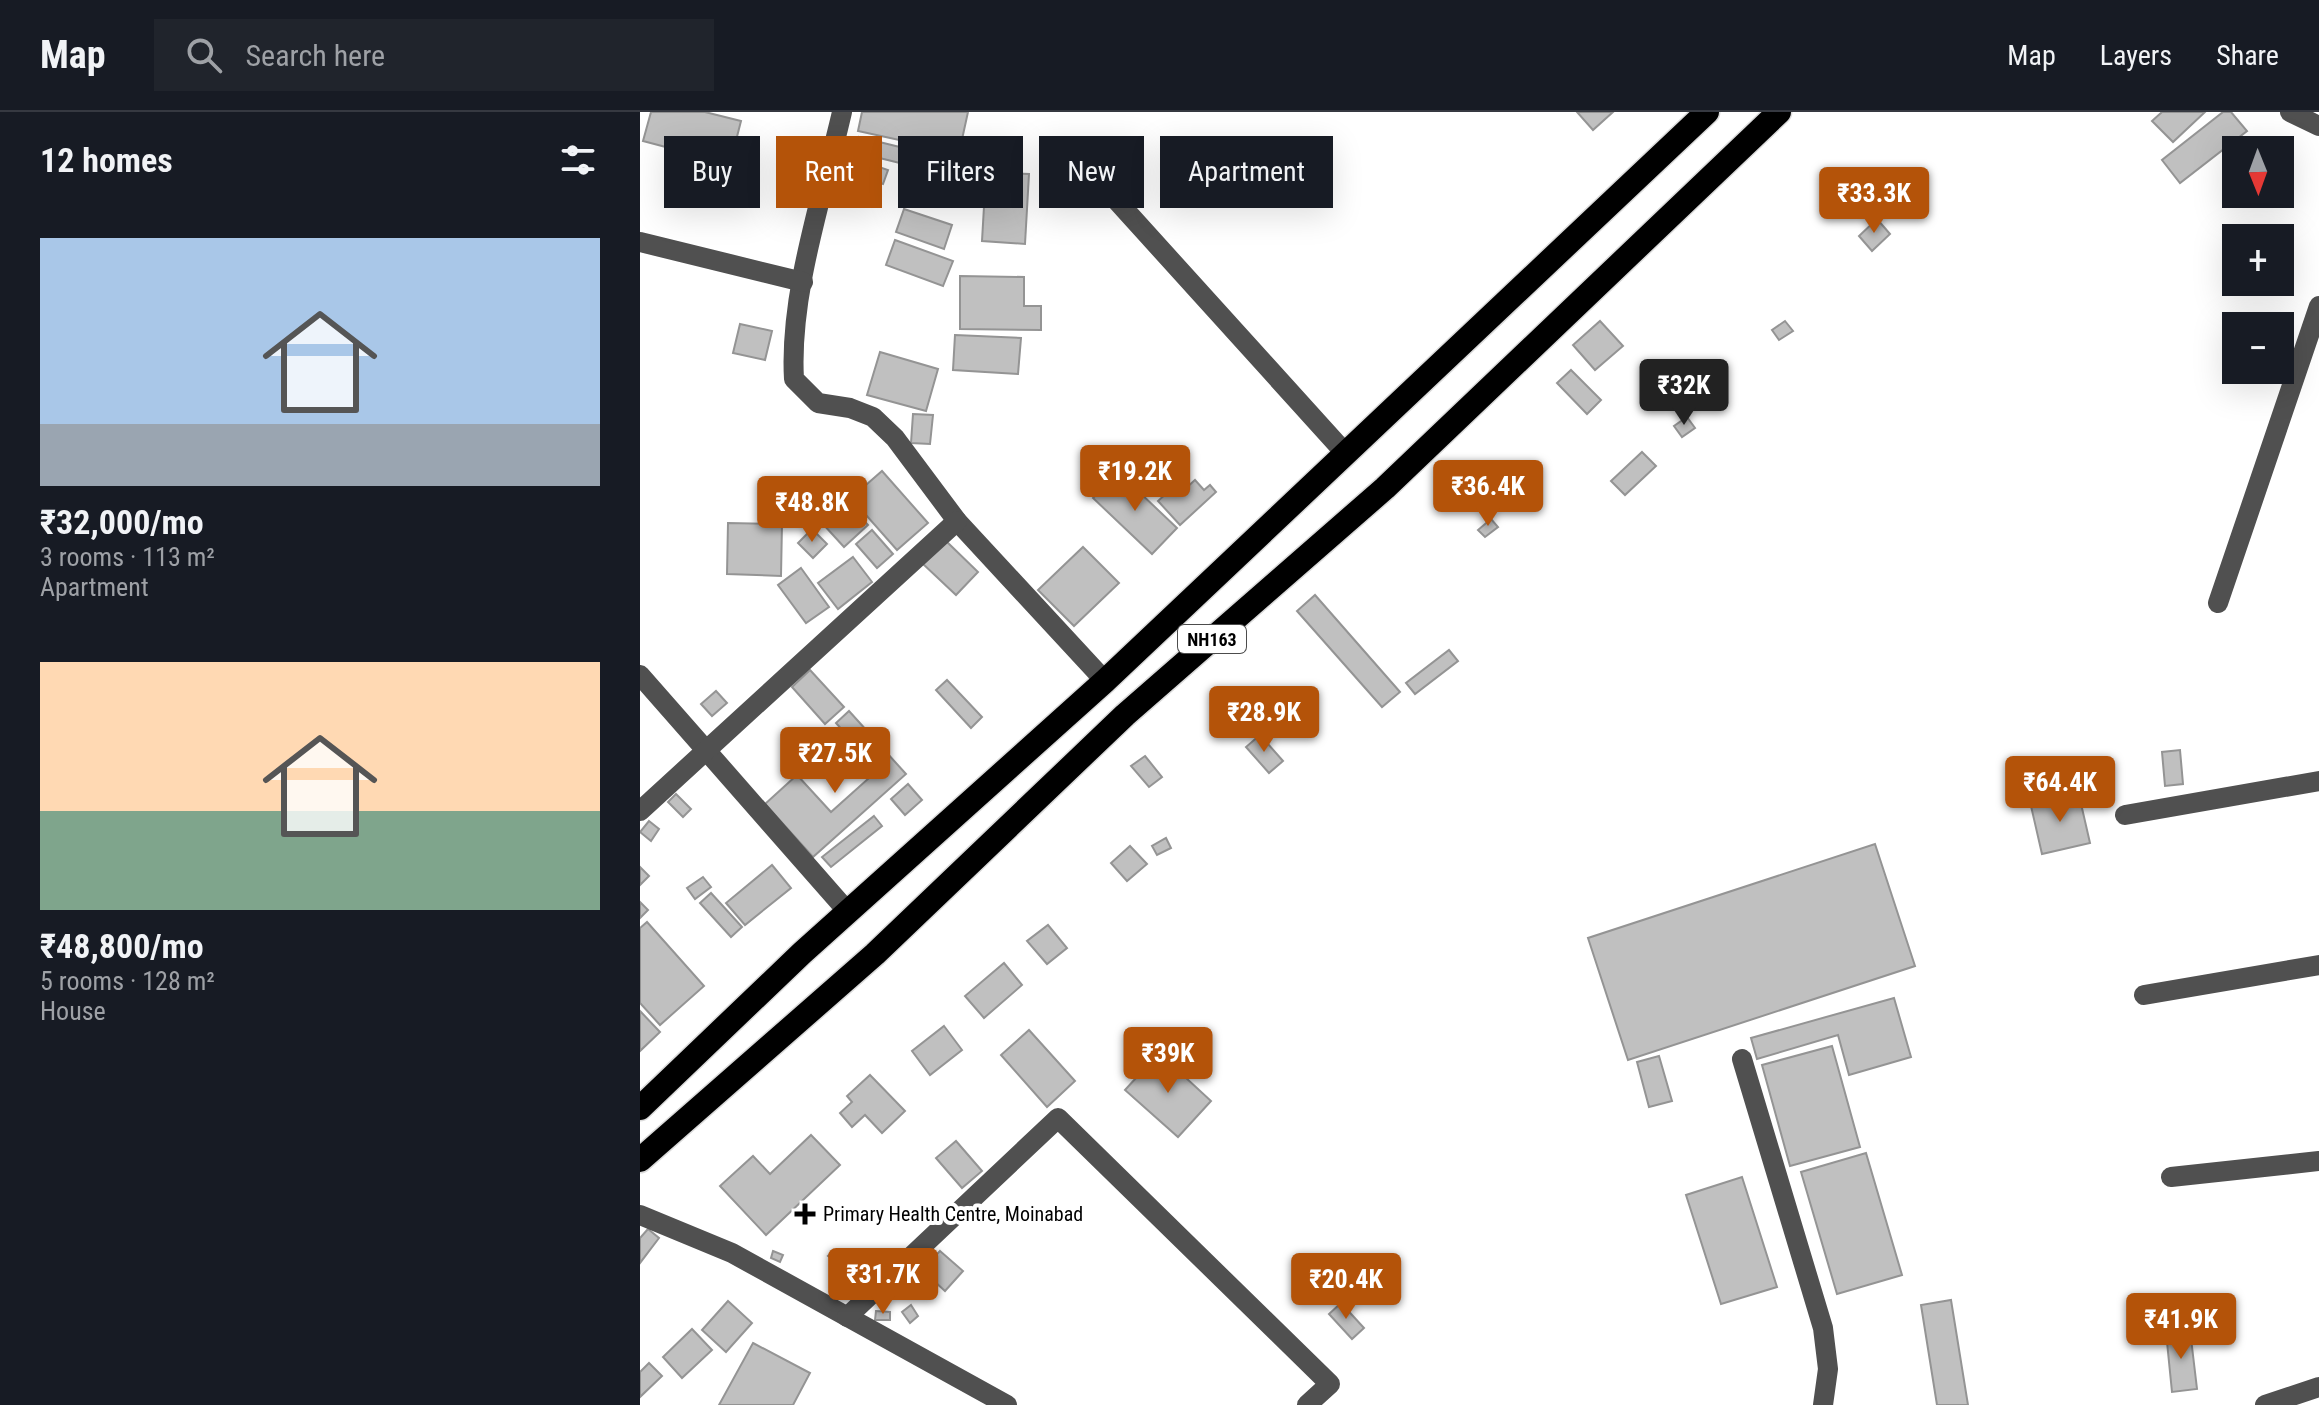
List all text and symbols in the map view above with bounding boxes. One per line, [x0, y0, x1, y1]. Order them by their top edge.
search box [154, 19, 714, 91]
text: Map [40, 33, 106, 77]
icon: search [182, 33, 226, 77]
text: Search here [246, 38, 385, 73]
text: Map [2007, 39, 2056, 72]
text: Layers [2100, 39, 2172, 72]
text: Share [2216, 39, 2279, 72]
chip: Buy [664, 136, 760, 208]
chip: Rent [776, 136, 882, 208]
chip: Filters [898, 136, 1023, 208]
chip: New [1039, 136, 1144, 208]
chip: Apartment [1160, 136, 1333, 208]
north arrow [2222, 136, 2294, 208]
map controls [2222, 136, 2294, 384]
icon: filters [556, 138, 600, 182]
text: 12 homes [40, 140, 173, 180]
pin: ₹33.3K [1809, 167, 1939, 235]
text: ₹33.3K [1837, 178, 1911, 208]
button: + [2222, 224, 2294, 296]
icon: home [248, 290, 392, 434]
button: − [2222, 312, 2294, 384]
pin: ₹32K [1637, 359, 1731, 427]
text: ₹32K [1658, 370, 1710, 400]
pin: ₹19.2K [1070, 445, 1200, 513]
text: ₹19.2K [1098, 456, 1172, 486]
pin: ₹36.4K [1423, 460, 1553, 528]
text: ₹36.4K [1451, 471, 1525, 501]
pin: ₹48.8K [747, 476, 877, 544]
text: ₹48.8K [775, 487, 849, 517]
text: ₹32,000/mo [40, 502, 204, 542]
text: 3 rooms · 113 m² [40, 542, 215, 572]
text: Apartment [40, 572, 149, 602]
road number: NH163 [1178, 625, 1246, 653]
pin: ₹28.9K [1199, 686, 1329, 754]
text: ₹28.9K [1227, 697, 1301, 727]
icon: home [248, 714, 392, 858]
pin: ₹27.5K [770, 727, 900, 795]
text: ₹27.5K [798, 738, 872, 768]
pin: ₹64.4K [1995, 756, 2125, 824]
text: ₹64.4K [2023, 767, 2097, 797]
text: ₹48,800/mo [40, 926, 204, 966]
text: 5 rooms · 128 m² [40, 966, 215, 996]
text: House [40, 996, 106, 1026]
pin: ₹39K [1121, 1027, 1215, 1095]
text: ₹39K [1142, 1038, 1194, 1068]
place label: Primary Health Centre, Moinabad [823, 1202, 1083, 1226]
marker: Primary Health Centre, Moinabad [794, 1203, 816, 1225]
pin: ₹31.7K [818, 1248, 948, 1316]
pin: ₹20.4K [1281, 1253, 1411, 1321]
text: ₹31.7K [846, 1259, 920, 1289]
text: ₹20.4K [1309, 1264, 1383, 1294]
pin: ₹41.9K [2116, 1293, 2246, 1361]
text: ₹41.9K [2144, 1304, 2218, 1334]

